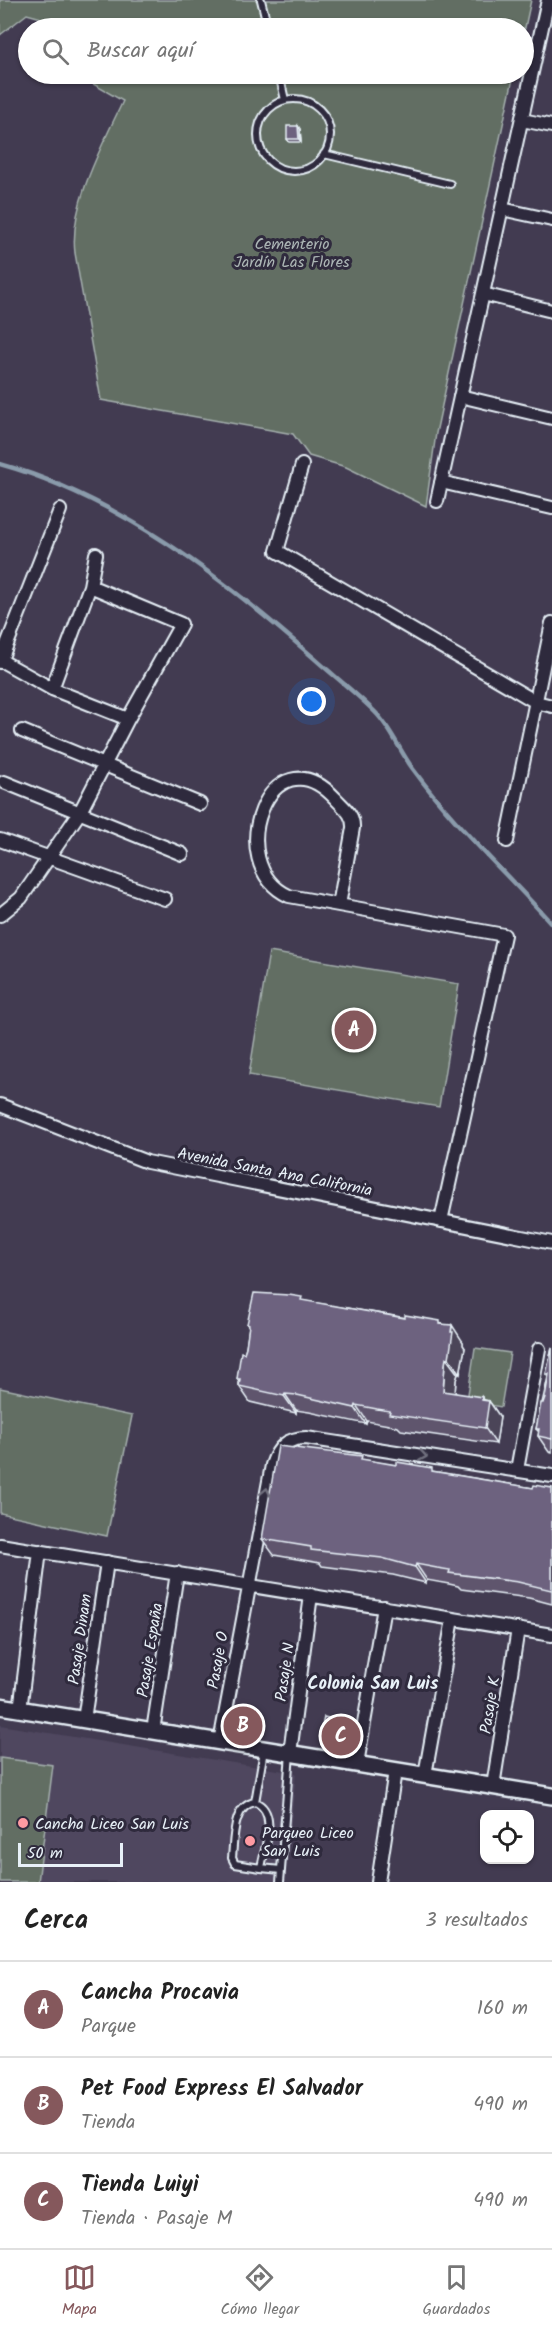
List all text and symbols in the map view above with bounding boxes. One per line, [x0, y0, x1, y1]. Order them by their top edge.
search box [18, 18, 534, 84]
text: Buscar aquí [87, 34, 194, 69]
icon: search [39, 35, 72, 68]
park label: Cementerio Jardín Las Flores [234, 232, 350, 275]
your location [297, 687, 326, 716]
pin: A [334, 1008, 374, 1052]
street label: Avenida Santa Ana California [175, 1141, 374, 1204]
one-way arrow [419, 1449, 428, 1461]
one-way arrow [259, 1488, 272, 1498]
street label: Pasaje Dinam [62, 1592, 99, 1686]
street label: Pasaje España [131, 1601, 170, 1699]
street label: Pasaje O [201, 1629, 236, 1691]
street label: Pasaje N [269, 1641, 302, 1703]
district label: Colonia San Luis [308, 1670, 439, 1699]
street label: Pasaje K [474, 1674, 507, 1736]
pin: B [224, 1704, 262, 1748]
pin: C [322, 1714, 360, 1758]
map controls [480, 1810, 534, 1864]
button: locate [480, 1810, 534, 1864]
place label: Cancha Liceo San Luis [35, 1812, 189, 1837]
marker: Cancha Liceo San Luis [16, 1816, 30, 1830]
place label: Parqueo Liceo San Luis [262, 1821, 354, 1864]
marker: Parqueo Liceo San Luis [243, 1834, 257, 1848]
scale bar [18, 1840, 123, 1868]
text: 50 m [27, 1841, 63, 1866]
text: Cerca [24, 1900, 88, 1942]
text: 3 resultados [425, 1905, 528, 1937]
text: Cancha Procavia [81, 1976, 239, 2011]
text: A [37, 1993, 50, 2025]
text: 160 m [477, 1993, 528, 2025]
text: Parque [81, 2011, 136, 2043]
text: Pet Food Express El Salvador [81, 2072, 363, 2107]
text: B [37, 2089, 50, 2121]
text: 490 m [473, 2089, 528, 2121]
text: Tienda [81, 2107, 135, 2139]
text: Tienda Luiyi [81, 2168, 199, 2203]
text: C [37, 2185, 50, 2217]
text: 490 m [473, 2185, 528, 2217]
text: Tienda · Pasaje M [81, 2203, 232, 2235]
tab: Mapa [62, 2261, 97, 2322]
tab: Cómo llegar [220, 2261, 299, 2322]
tab: Guardados [422, 2261, 490, 2322]

